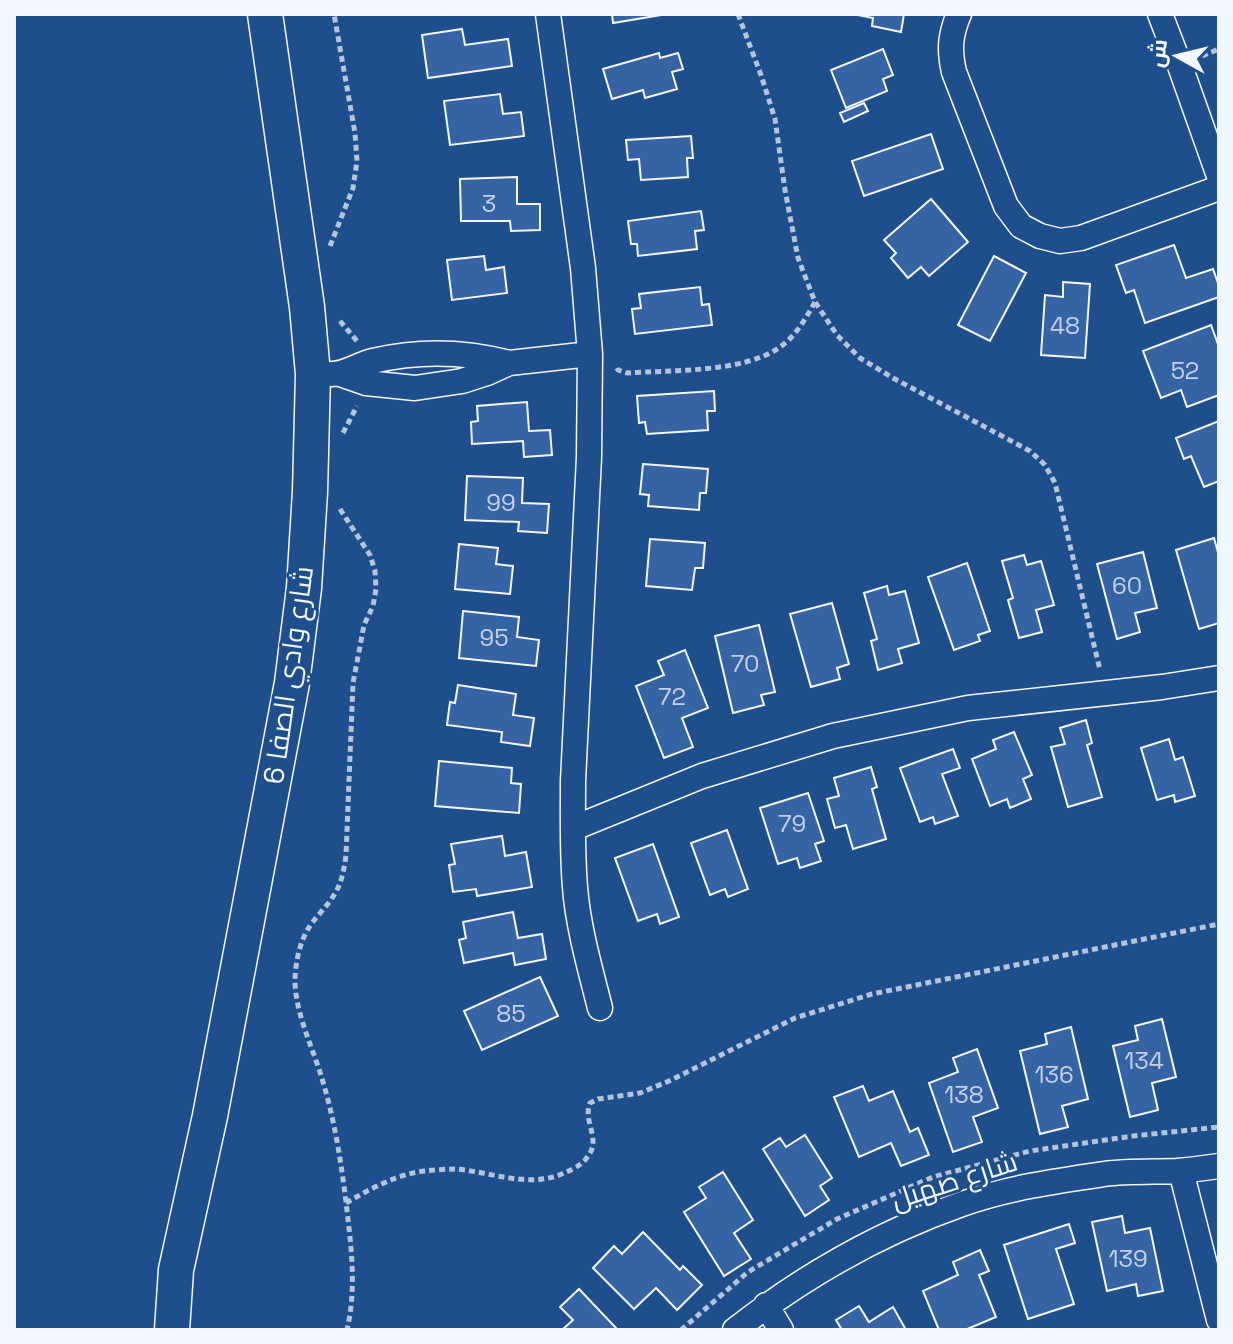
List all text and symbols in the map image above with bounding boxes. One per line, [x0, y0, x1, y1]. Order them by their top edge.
north arrow [1137, 16, 1217, 96]
text: ش [1141, 37, 1173, 69]
house number: 3 [482, 188, 496, 219]
house number: 48 [1050, 310, 1080, 341]
house number: 52 [1171, 355, 1199, 386]
house number: 99 [486, 487, 516, 518]
street label: شارع وادي الصفا 6 [255, 564, 325, 787]
house number: 60 [1112, 570, 1142, 601]
house number: 95 [479, 622, 509, 653]
house number: 70 [731, 648, 759, 679]
house number: 72 [658, 681, 686, 712]
house number: 79 [778, 808, 806, 839]
house number: 85 [496, 998, 526, 1029]
house number: 134 [1124, 1045, 1164, 1076]
house number: 136 [1034, 1059, 1074, 1090]
house number: 138 [944, 1079, 984, 1110]
street label: شارع صهيل [886, 1143, 1022, 1218]
house number: 139 [1108, 1243, 1148, 1274]

